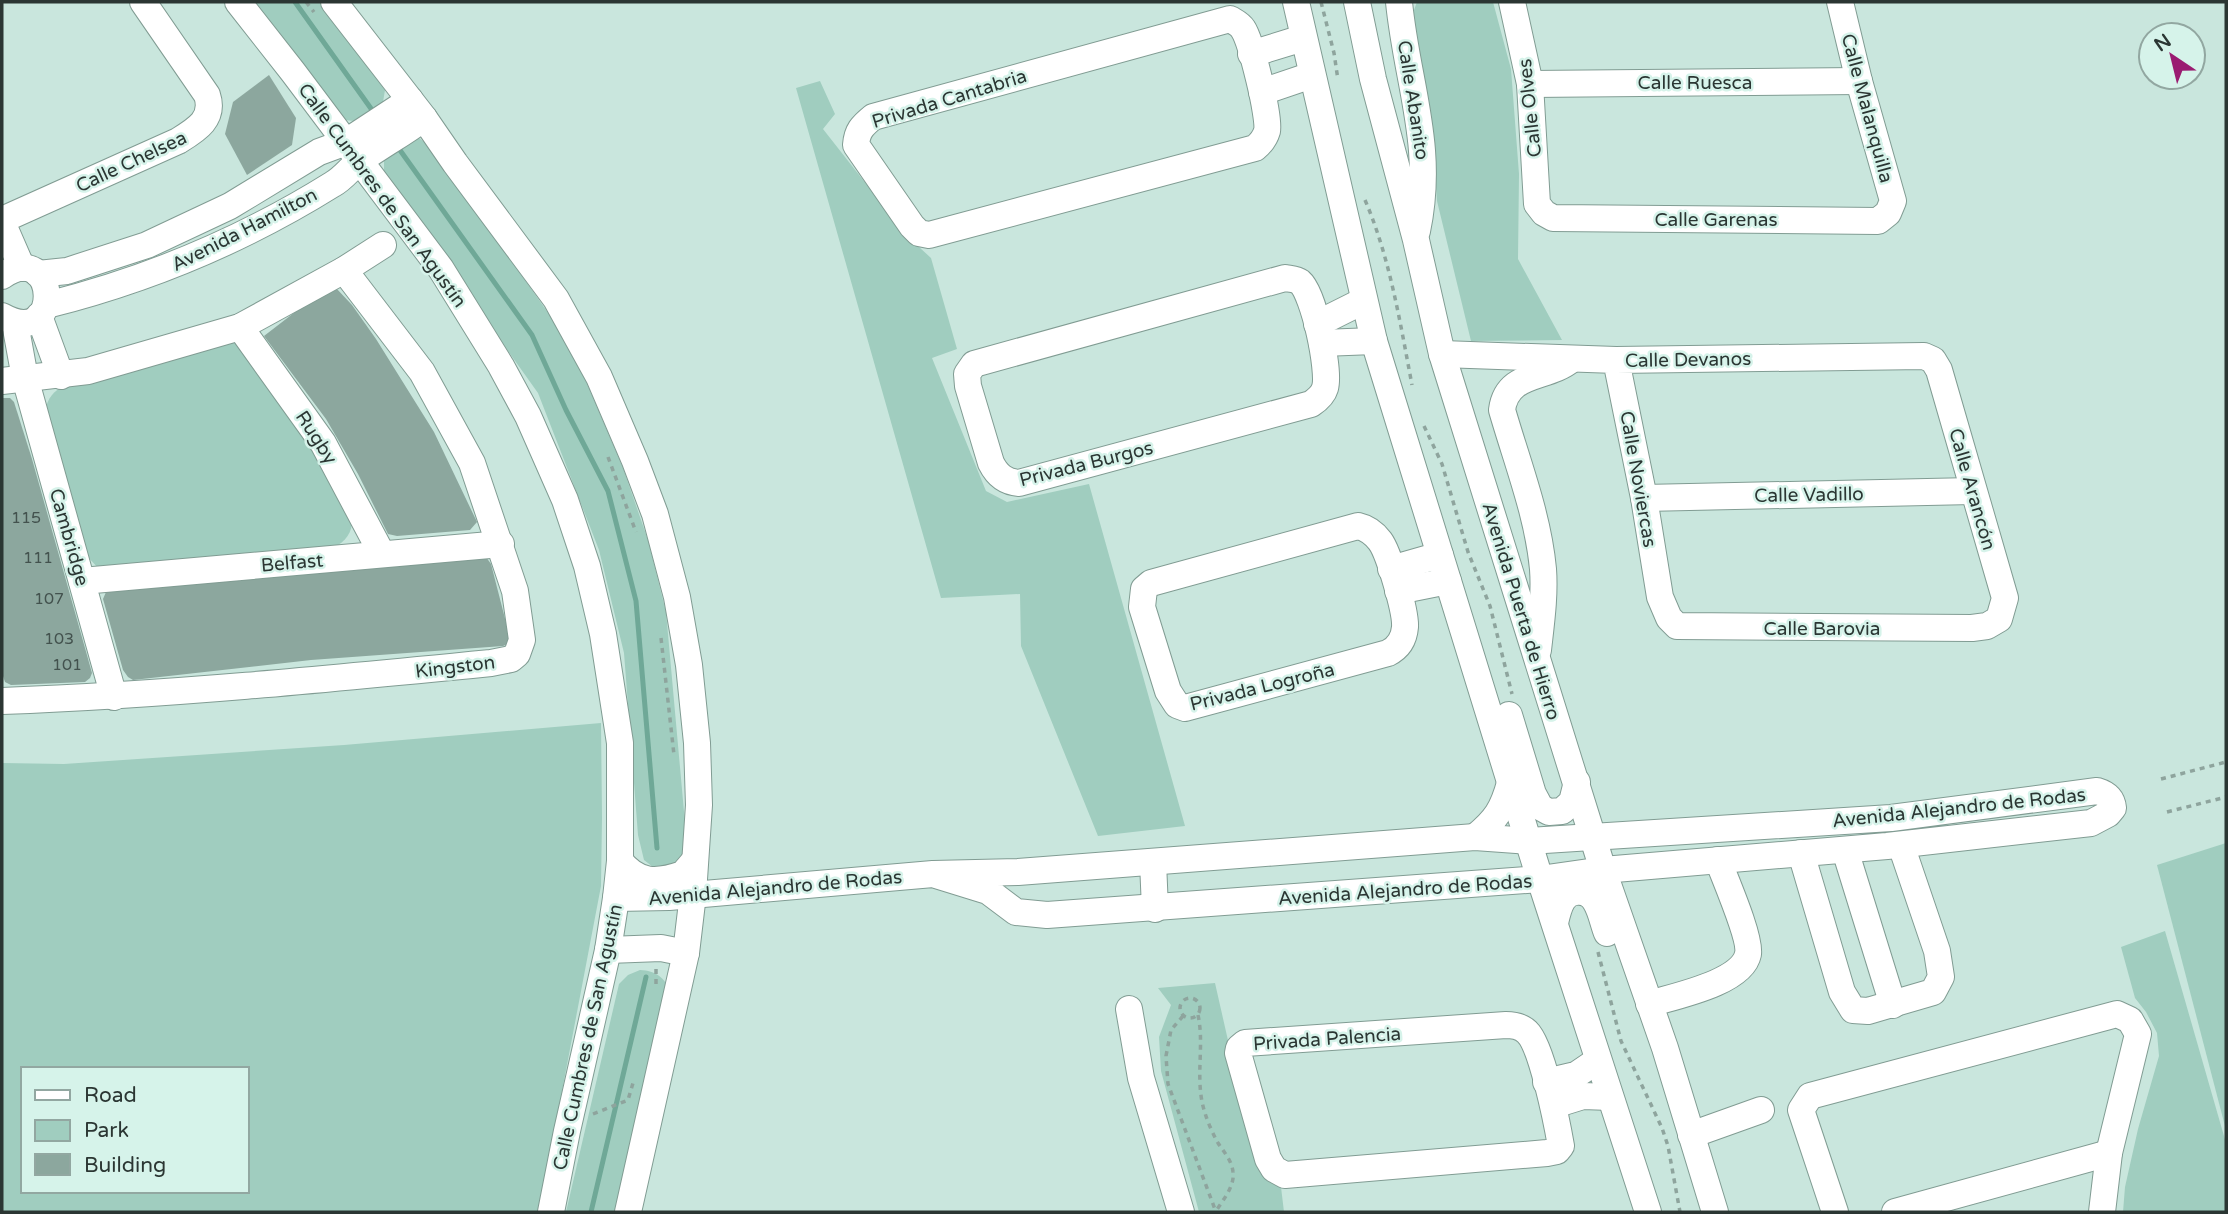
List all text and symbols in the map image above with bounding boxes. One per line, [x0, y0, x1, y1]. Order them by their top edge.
north arrow [2137, 21, 2207, 91]
text: N [2150, 30, 2175, 56]
street label: Calle Malanquilla [1837, 31, 1898, 185]
street label: Calle Abanito [1393, 39, 1433, 162]
street label: Calle Olves [1514, 58, 1546, 158]
street label: Privada Cantabria [869, 65, 1029, 133]
street label: Calle Ruesca [1638, 72, 1752, 94]
street label: Calle Cumbres de San Agustín [293, 79, 471, 312]
street label: Calle Chelsea [72, 127, 190, 197]
street label: Avenida Hamilton [168, 184, 321, 276]
street label: Calle Garenas [1654, 209, 1778, 231]
street label: Calle Devanos [1625, 348, 1751, 372]
street label: Rugby [291, 407, 341, 468]
street label: Calle Noviercas [1615, 409, 1661, 549]
street label: Calle Arancón [1944, 426, 2000, 553]
street label: Privada Burgos [1017, 437, 1155, 491]
street label: Calle Vadillo [1754, 483, 1864, 507]
street label: Cambridge [45, 486, 93, 588]
street label: Avenida Puerta de Hierro [1477, 500, 1565, 723]
house number: 115 [11, 508, 41, 528]
house number: 111 [23, 548, 53, 568]
street label: Belfast [260, 549, 324, 577]
house number: 107 [34, 589, 64, 609]
street label: Calle Barovia [1764, 618, 1880, 640]
house number: 103 [44, 629, 74, 649]
street label: Kingston [414, 651, 496, 683]
house number: 101 [52, 655, 82, 675]
street label: Privada Logroña [1188, 658, 1337, 716]
street label: Avenida Alejandro de Rodas [1831, 784, 2087, 832]
street label: Avenida Alejandro de Rodas [647, 866, 903, 910]
street label: Avenida Alejandro de Rodas [1277, 870, 1533, 910]
street label: Calle Cumbres de San Agustín [549, 902, 627, 1172]
street label: Privada Palencia [1252, 1023, 1402, 1055]
legend [21, 1067, 248, 1193]
text: Road [84, 1083, 137, 1108]
text: Park [84, 1118, 129, 1143]
text: Building [84, 1153, 166, 1178]

